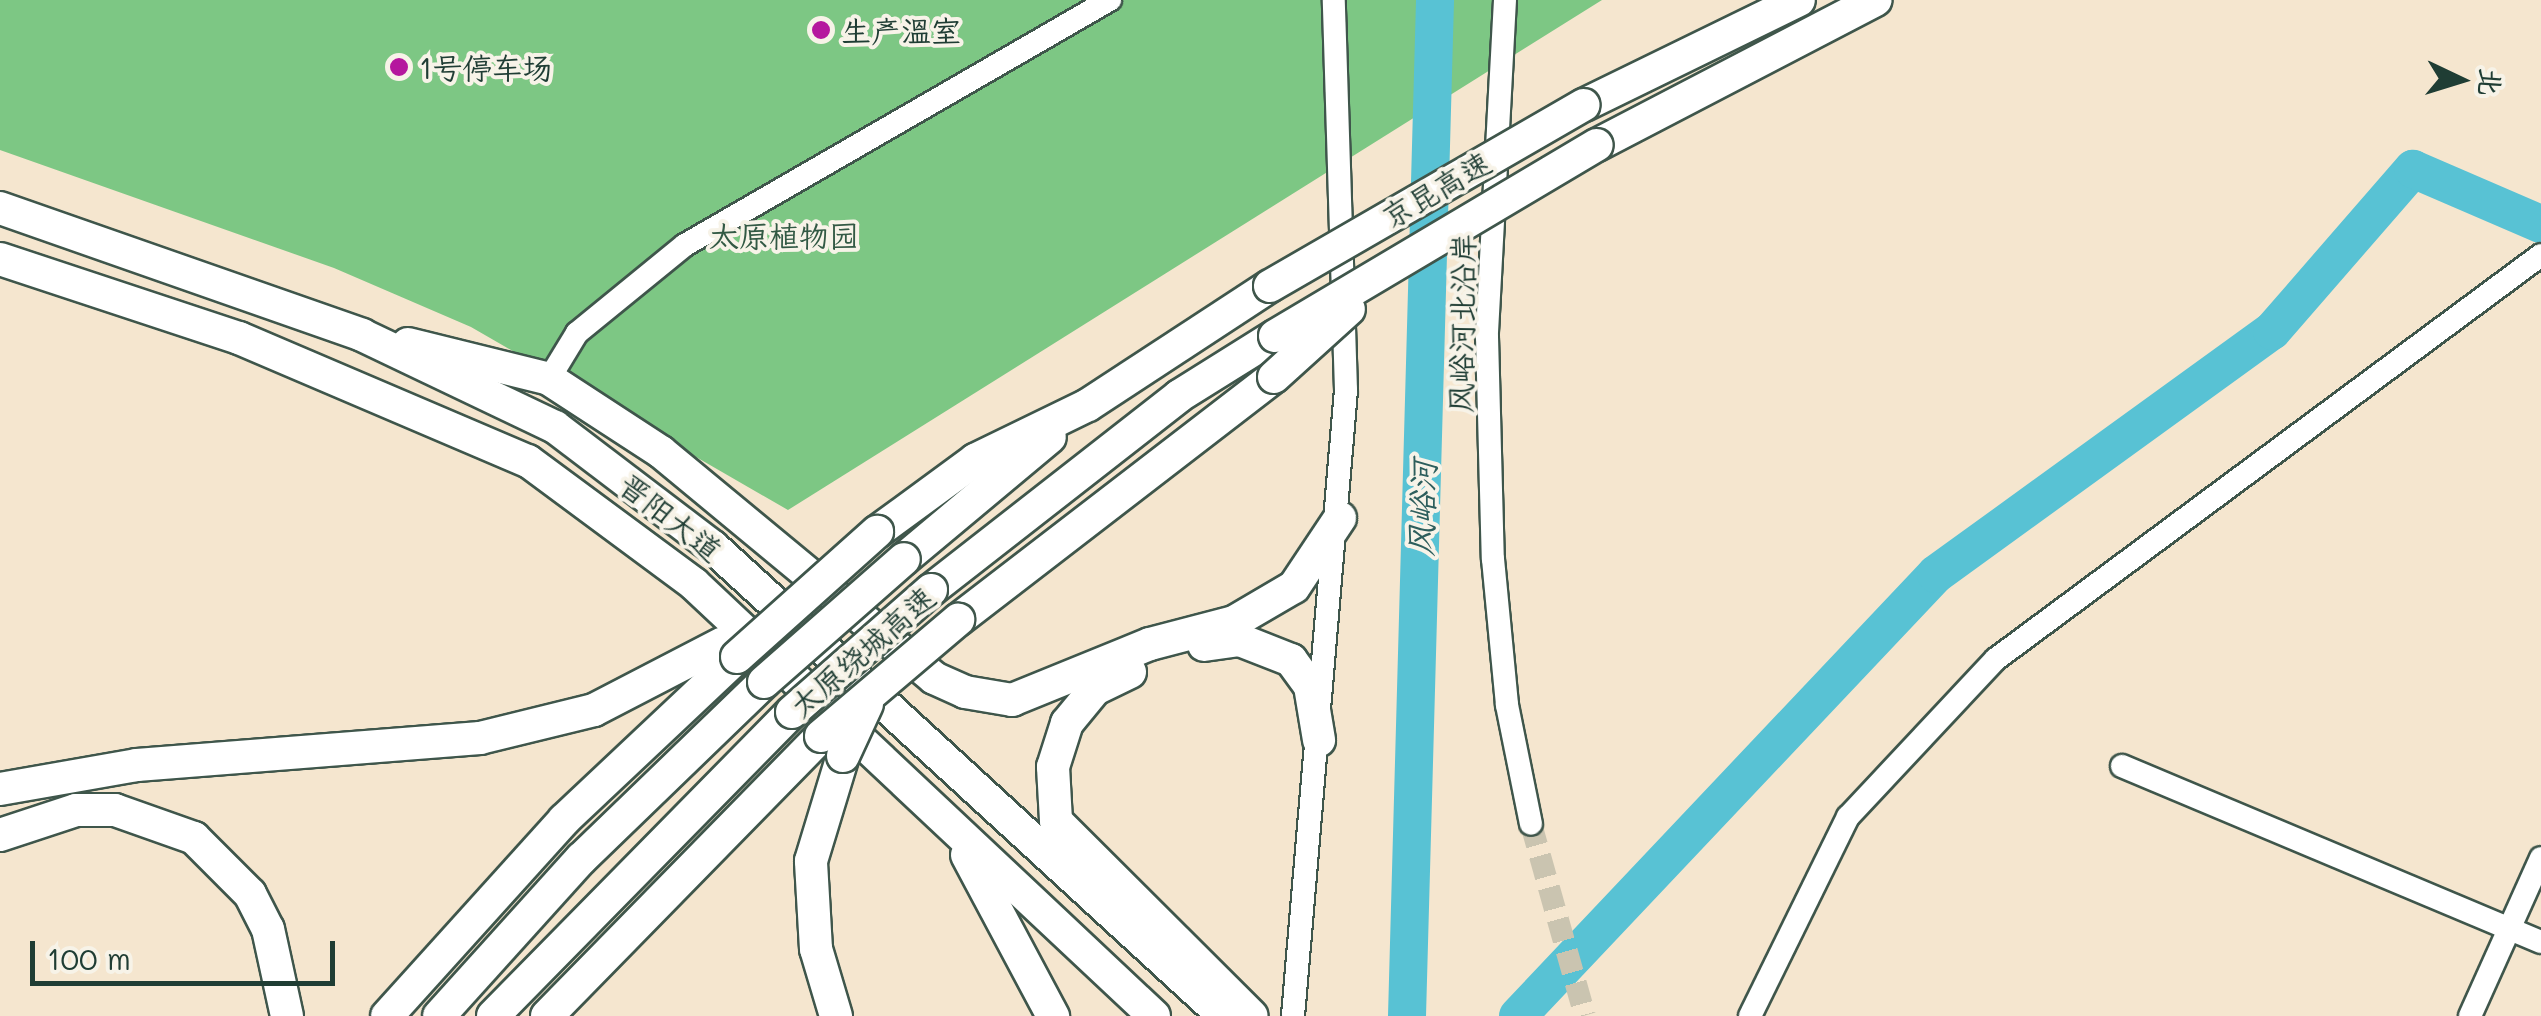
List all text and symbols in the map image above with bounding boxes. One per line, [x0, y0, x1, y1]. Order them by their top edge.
place label: 生产温室 [841, 12, 961, 48]
marker: 生产温室 [810, 19, 832, 41]
north arrow [2411, 30, 2511, 130]
place label: 1号停车场 [419, 49, 552, 85]
marker: 1号停车场 [388, 56, 410, 78]
text: 北 [2472, 67, 2510, 97]
street label: 京昆高速 [1375, 143, 1497, 235]
park label: 太原植物园 [709, 217, 859, 253]
street label: 风峪河北沿岸 [1441, 233, 1481, 413]
water label: 风峪河 [1400, 459, 1442, 557]
street label: 晋阳大道 [613, 466, 729, 568]
street label: 太原绕城高速 [782, 578, 942, 724]
scale bar [35, 921, 340, 983]
text: 100 m [47, 938, 131, 978]

